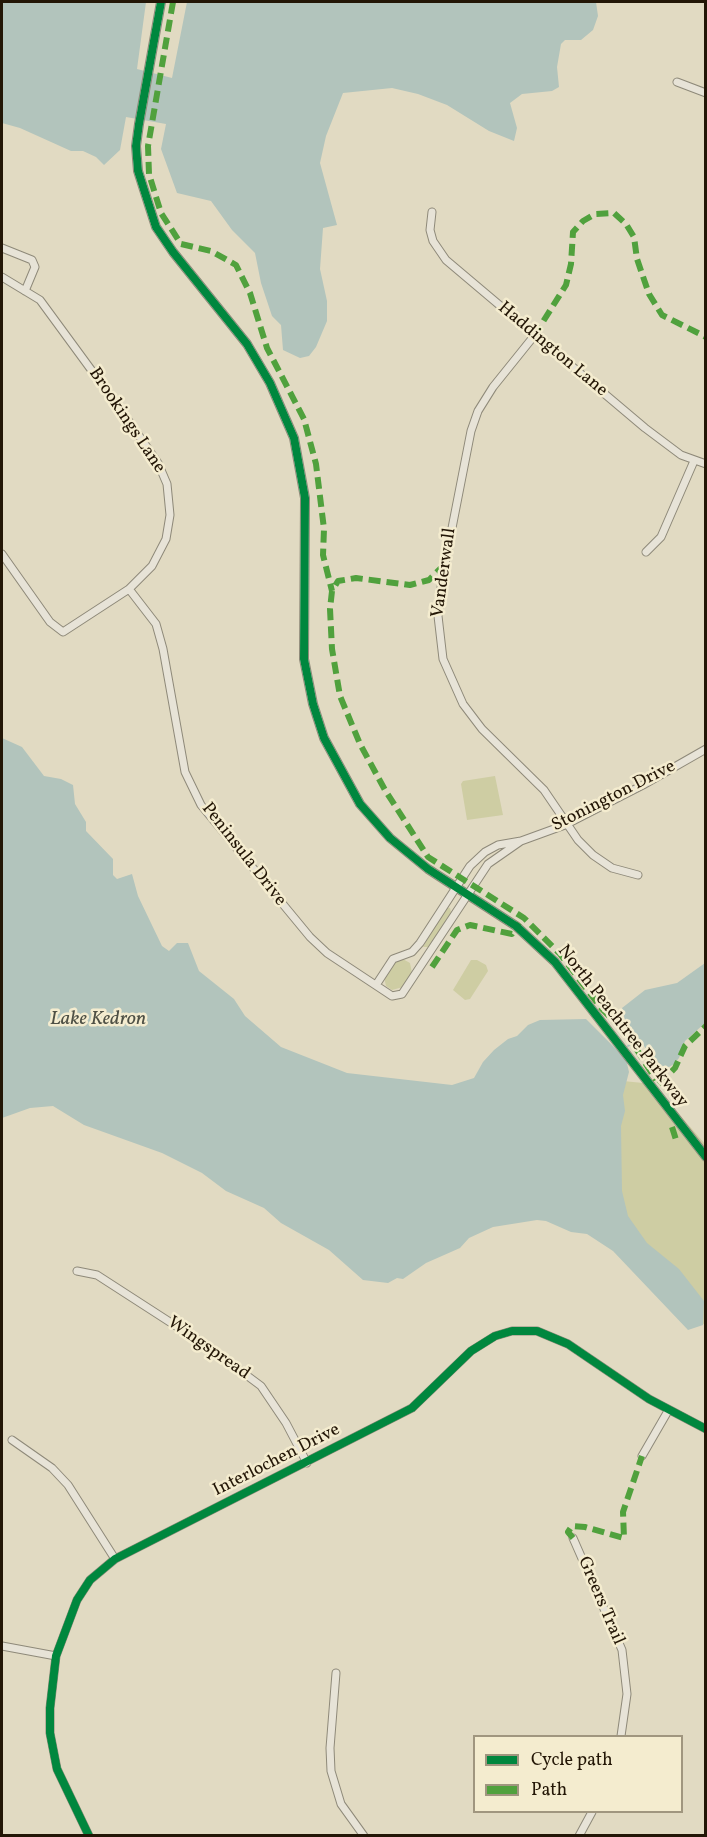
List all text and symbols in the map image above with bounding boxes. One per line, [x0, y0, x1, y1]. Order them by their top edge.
street label: Haddington Lane [493, 298, 611, 402]
street label: Brookings Lane [83, 364, 169, 478]
street label: Vanderwall [428, 527, 462, 619]
street label: Stonington Drive [549, 757, 679, 837]
street label: Peninsula Drive [196, 799, 290, 911]
street label: North Peachtree Parkway [552, 941, 692, 1113]
water label: Lake Kedron [50, 1008, 146, 1032]
street label: Wingspread [162, 1313, 254, 1385]
street label: Interlochen Drive [210, 1420, 344, 1502]
street label: Greers Trail [572, 1554, 628, 1648]
legend [473, 1735, 683, 1813]
text: Cycle path [531, 1748, 613, 1773]
text: Path [531, 1778, 567, 1803]

